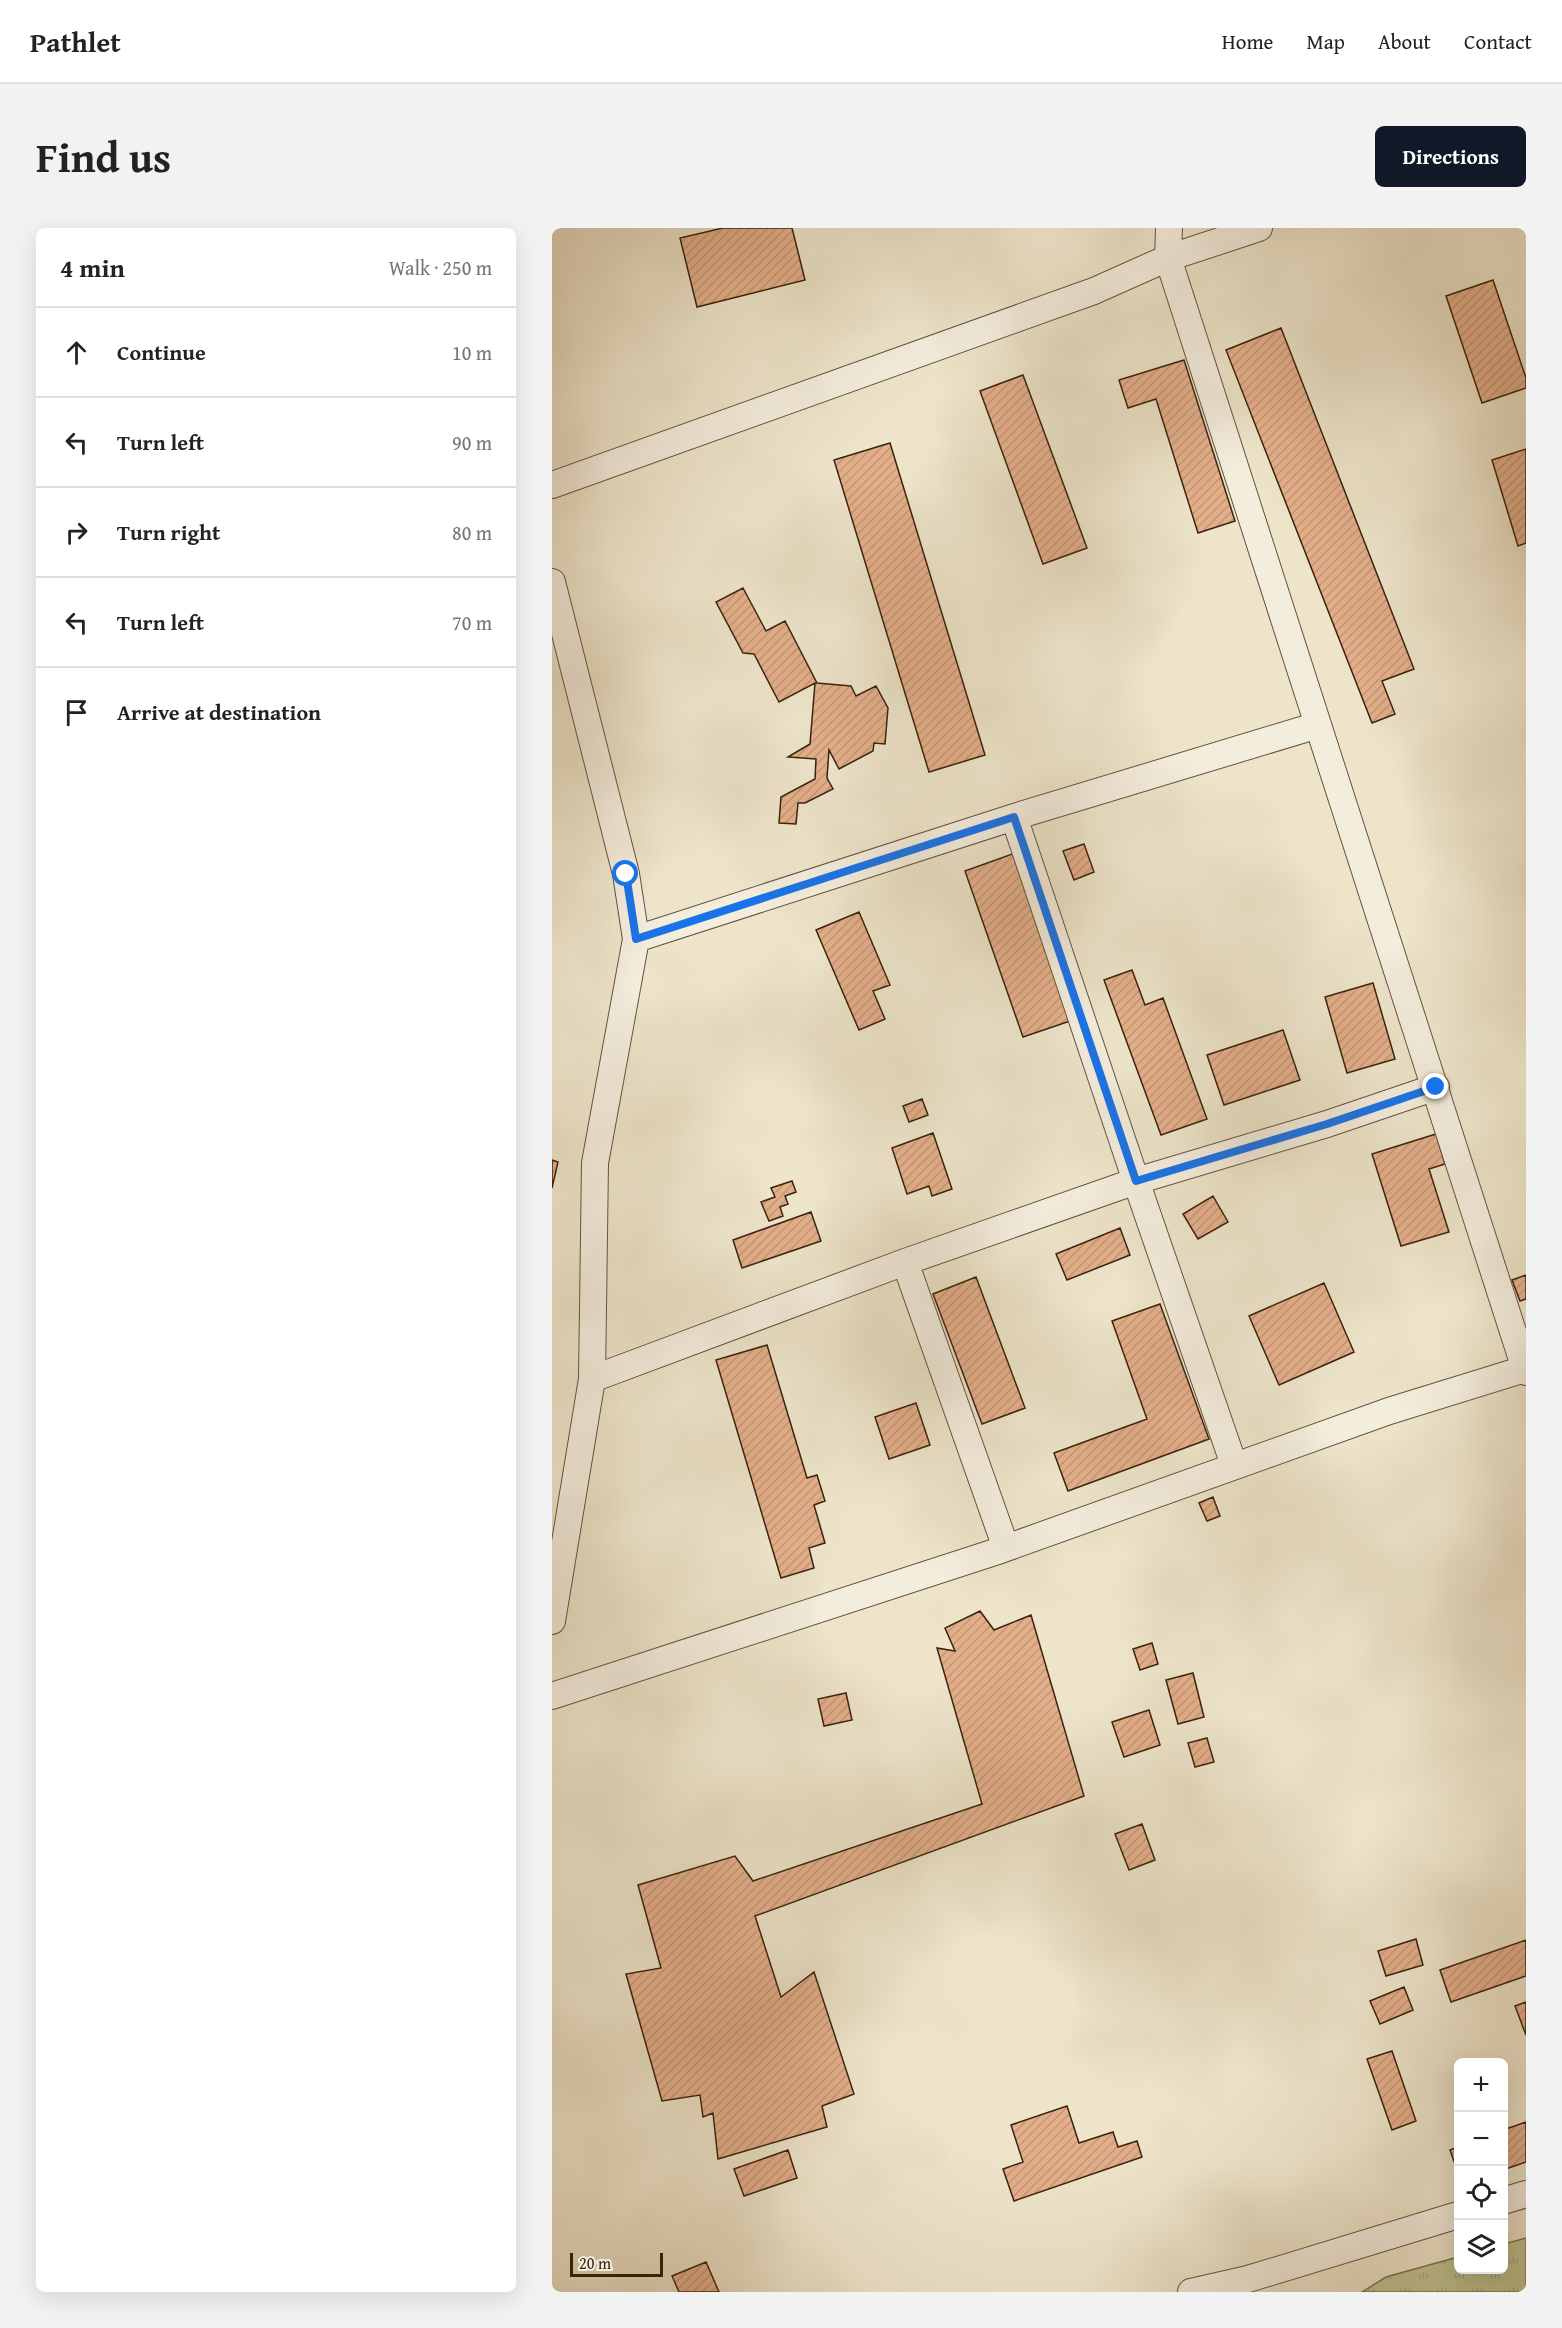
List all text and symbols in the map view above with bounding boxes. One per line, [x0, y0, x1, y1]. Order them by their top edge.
text: Pathlet [30, 21, 121, 62]
text: Home [1222, 26, 1273, 57]
text: Map [1306, 26, 1345, 57]
text: About [1378, 26, 1431, 57]
text: Contact [1464, 26, 1532, 57]
text: Find us [36, 126, 171, 187]
button: Directions [1375, 126, 1526, 187]
text: 4 min [60, 248, 125, 287]
text: Walk · 250 m [389, 253, 492, 282]
icon: ahead [60, 336, 93, 369]
text: Continue [117, 336, 206, 368]
text: 10 m [452, 338, 492, 367]
icon: left [60, 426, 93, 459]
text: Turn left [117, 426, 204, 458]
text: 90 m [452, 428, 492, 457]
icon: right [60, 516, 93, 549]
text: Turn right [117, 516, 220, 548]
text: 80 m [452, 518, 492, 547]
icon: left [60, 606, 93, 639]
text: Turn left [117, 606, 204, 638]
text: 70 m [452, 608, 492, 637]
icon: arrive [60, 696, 93, 729]
text: Arrive at destination [117, 696, 321, 728]
route start [612, 860, 638, 886]
route end [1422, 1073, 1448, 1099]
map controls [1454, 2058, 1508, 2274]
button: + [1454, 2058, 1508, 2112]
button: − [1454, 2112, 1508, 2166]
button: locate [1454, 2166, 1508, 2220]
button: layers [1454, 2220, 1508, 2274]
scale bar [570, 2250, 663, 2278]
text: 20 m [579, 2251, 611, 2275]

